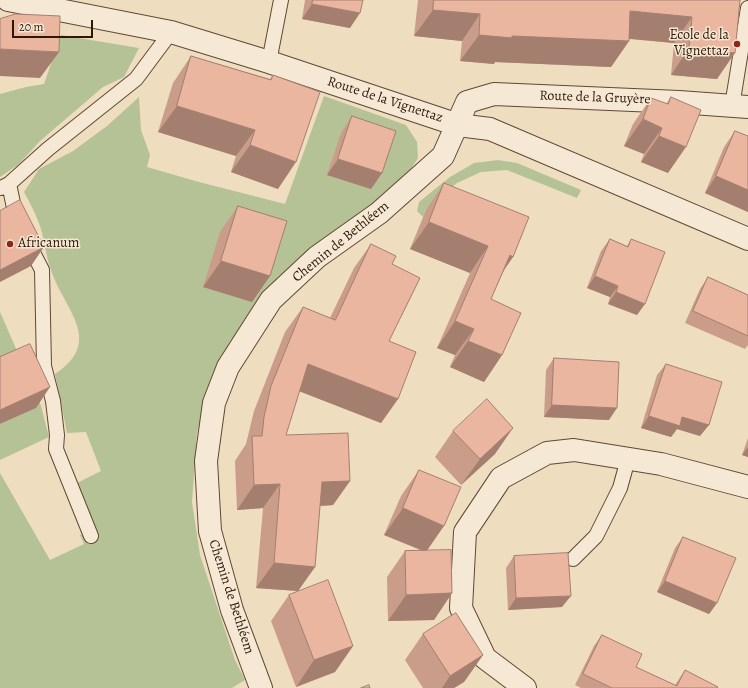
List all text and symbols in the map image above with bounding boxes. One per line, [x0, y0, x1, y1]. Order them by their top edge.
scale bar [14, 12, 95, 38]
text: 20 m [19, 19, 43, 35]
place label: Ecole de la Vignettaz [669, 28, 729, 60]
marker: Ecole de la Vignettaz [732, 39, 742, 49]
street label: Route de la Vignettaz [325, 73, 445, 127]
street label: Route de la Gruyère [539, 88, 651, 108]
street label: Chemin de Bethléem [289, 198, 393, 286]
place label: Africanum [18, 236, 79, 252]
marker: Africanum [5, 239, 15, 249]
street label: Chemin de Bethléem [205, 538, 257, 656]

